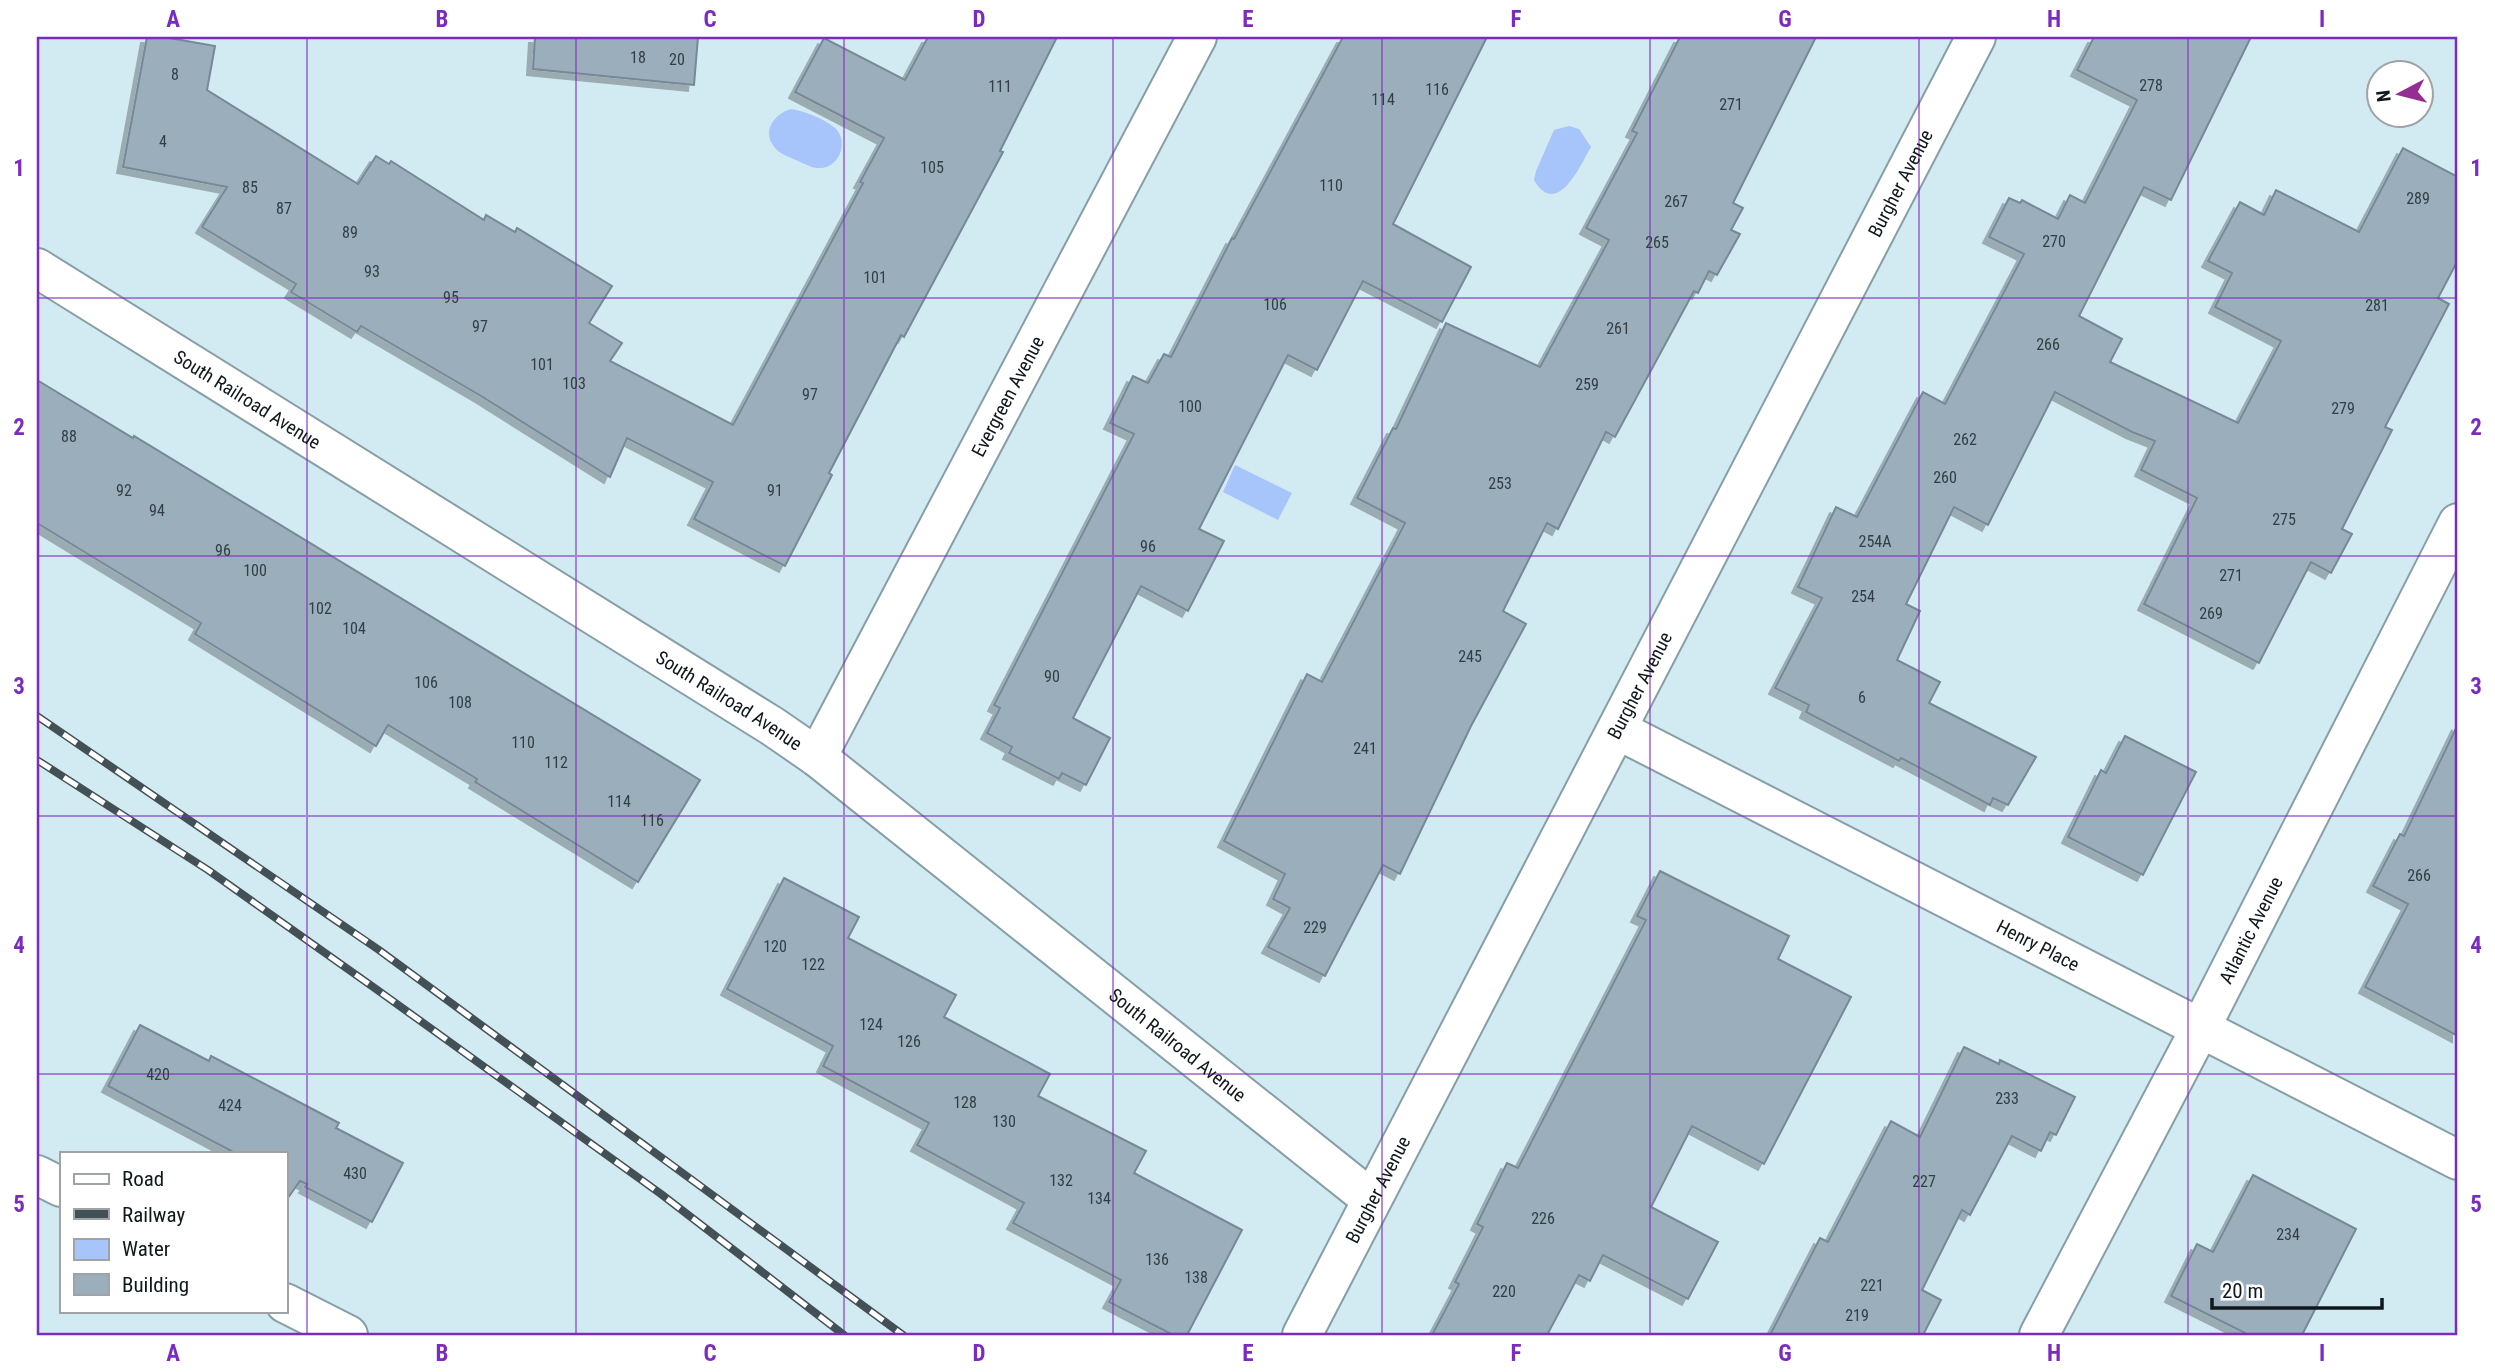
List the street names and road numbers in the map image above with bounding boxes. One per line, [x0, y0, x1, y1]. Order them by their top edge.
street label: Burgher Avenue [1863, 126, 1938, 241]
street label: Evergreen Avenue [967, 332, 1049, 461]
street label: South Railroad Avenue [170, 345, 325, 454]
street label: Burgher Avenue [1602, 628, 1677, 743]
street label: South Railroad Avenue [652, 646, 807, 755]
street label: Atlantic Avenue [2214, 873, 2288, 987]
street label: Henry Place [1993, 915, 2083, 976]
street label: South Railroad Avenue [1104, 984, 1250, 1107]
street label: Burgher Avenue [1341, 1132, 1415, 1247]

